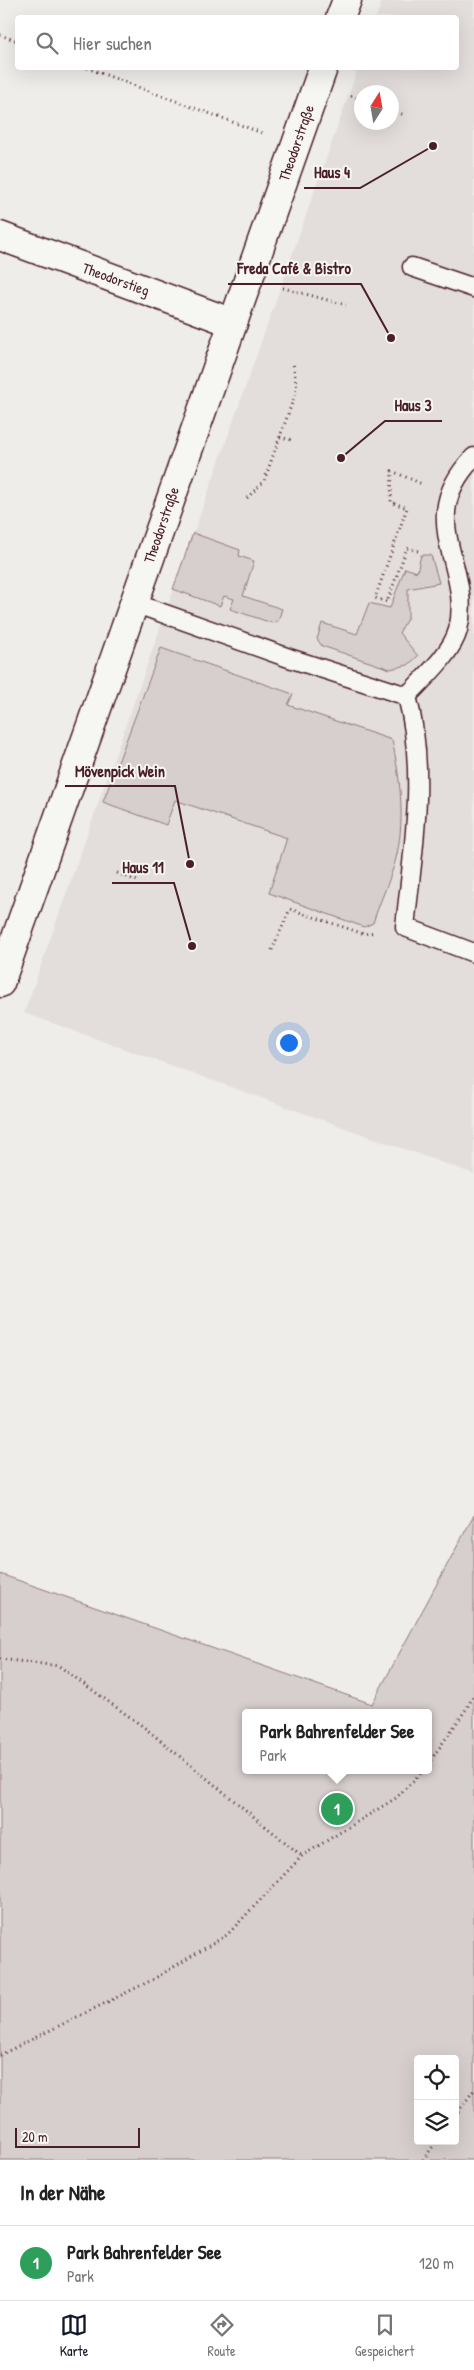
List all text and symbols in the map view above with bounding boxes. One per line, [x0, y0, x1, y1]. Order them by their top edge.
search box [15, 15, 459, 70]
icon: search [33, 29, 61, 57]
text: Hier suchen [73, 30, 152, 56]
north arrow [354, 85, 399, 130]
street label: Theodorstraße [273, 102, 319, 184]
callout: Haus 4 [304, 157, 360, 188]
text: Haus 4 [314, 161, 350, 183]
callout: Freda Café & Bistro [228, 253, 361, 284]
street label: Theodorstieg [80, 257, 153, 301]
text: Freda Café & Bistro [236, 257, 351, 279]
callout: Haus 3 [385, 390, 442, 421]
text: Haus 3 [394, 394, 432, 416]
street label: Theodorstraße [138, 484, 184, 566]
callout: Mövenpick Wein [65, 755, 175, 786]
text: Mövenpick Wein [75, 760, 165, 783]
callout: Haus 11 [112, 852, 174, 883]
text: Haus 11 [122, 856, 164, 878]
your location [276, 1030, 302, 1056]
popup [242, 1709, 432, 1774]
text: Park Bahrenfelder See [260, 1718, 414, 1744]
text: Park [260, 1744, 286, 1766]
pin: 1 [321, 1790, 353, 1828]
map controls [414, 2055, 459, 2145]
button: locate [414, 2055, 459, 2100]
button: layers [414, 2100, 459, 2145]
scale bar [15, 2125, 140, 2148]
text: 20 m [22, 2127, 48, 2146]
text: In der Nähe [20, 2178, 105, 2207]
text: Park Bahrenfelder See [67, 2239, 222, 2265]
text: 1 [33, 2252, 39, 2274]
text: 120 m [419, 2252, 454, 2274]
text: Park [67, 2265, 94, 2287]
tab: Karte [60, 2311, 88, 2360]
tab: Route [208, 2311, 236, 2360]
tab: Gespeichert [355, 2311, 414, 2360]

